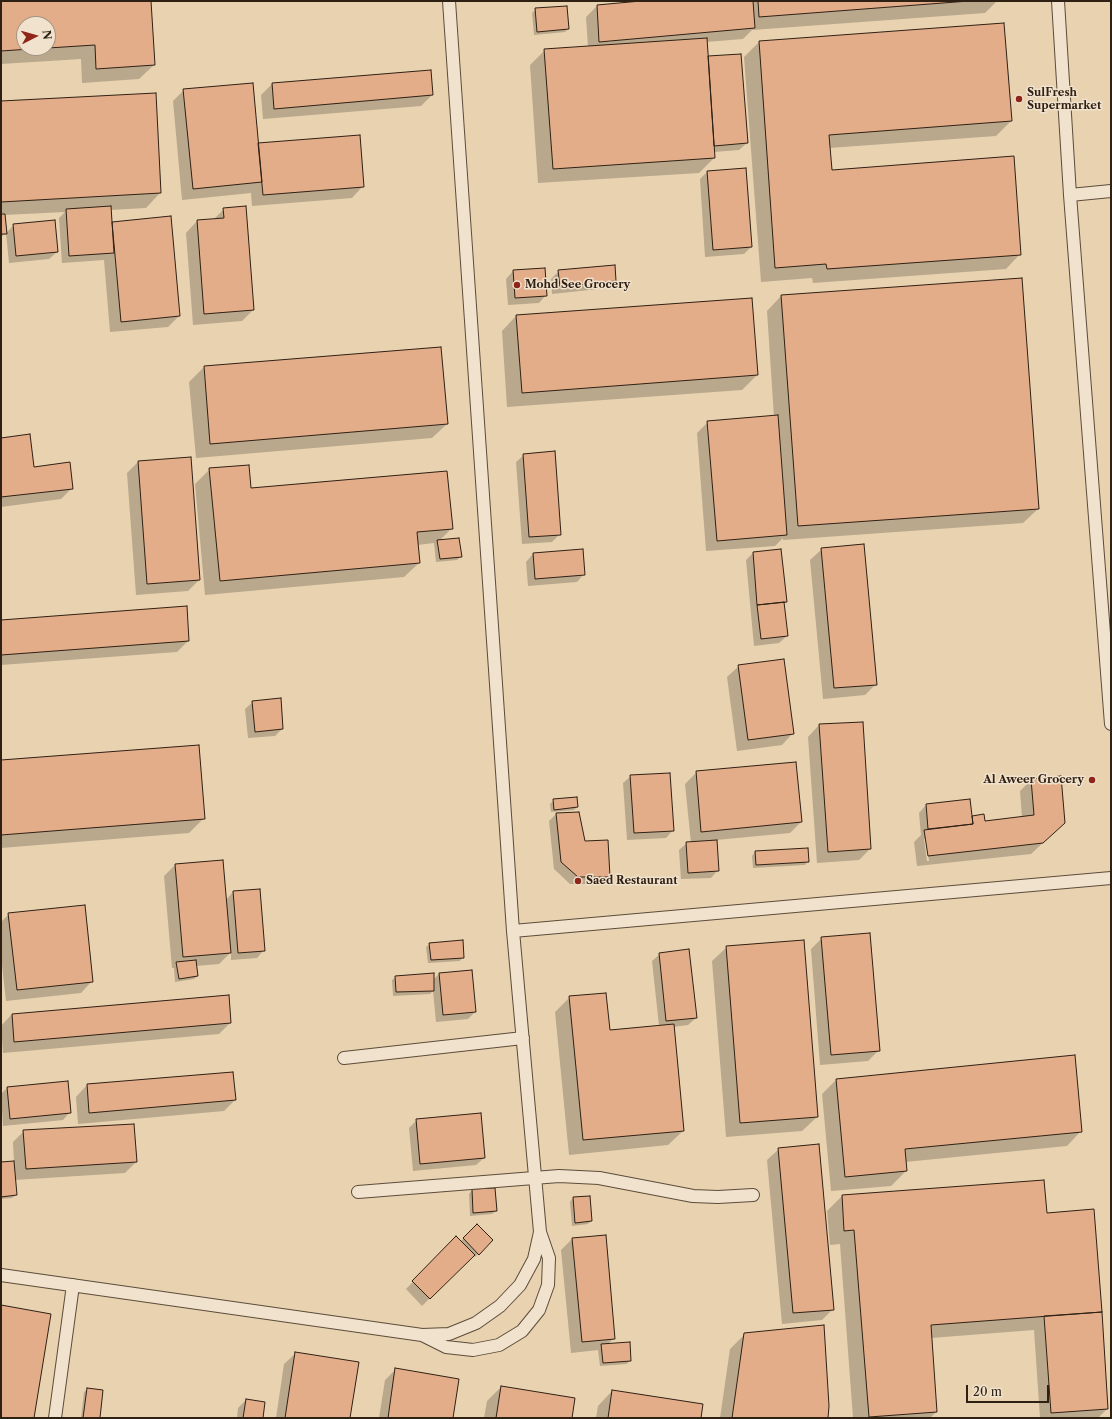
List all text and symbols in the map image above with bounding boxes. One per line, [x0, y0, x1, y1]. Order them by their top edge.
north arrow [16, 16, 56, 56]
text: N [39, 29, 54, 40]
place label: SulFresh Supermarket [1027, 86, 1101, 112]
marker: SulFresh Supermarket [1014, 94, 1024, 104]
place label: Mohd See Grocery [525, 278, 630, 292]
marker: Mohd See Grocery [512, 280, 522, 290]
place label: Al Aweer Grocery [983, 773, 1084, 787]
marker: Al Aweer Grocery [1087, 775, 1097, 785]
place label: Saed Restaurant [586, 874, 678, 888]
marker: Saed Restaurant [573, 876, 583, 886]
scale bar [968, 1377, 1051, 1403]
text: 20 m [973, 1384, 1002, 1399]

